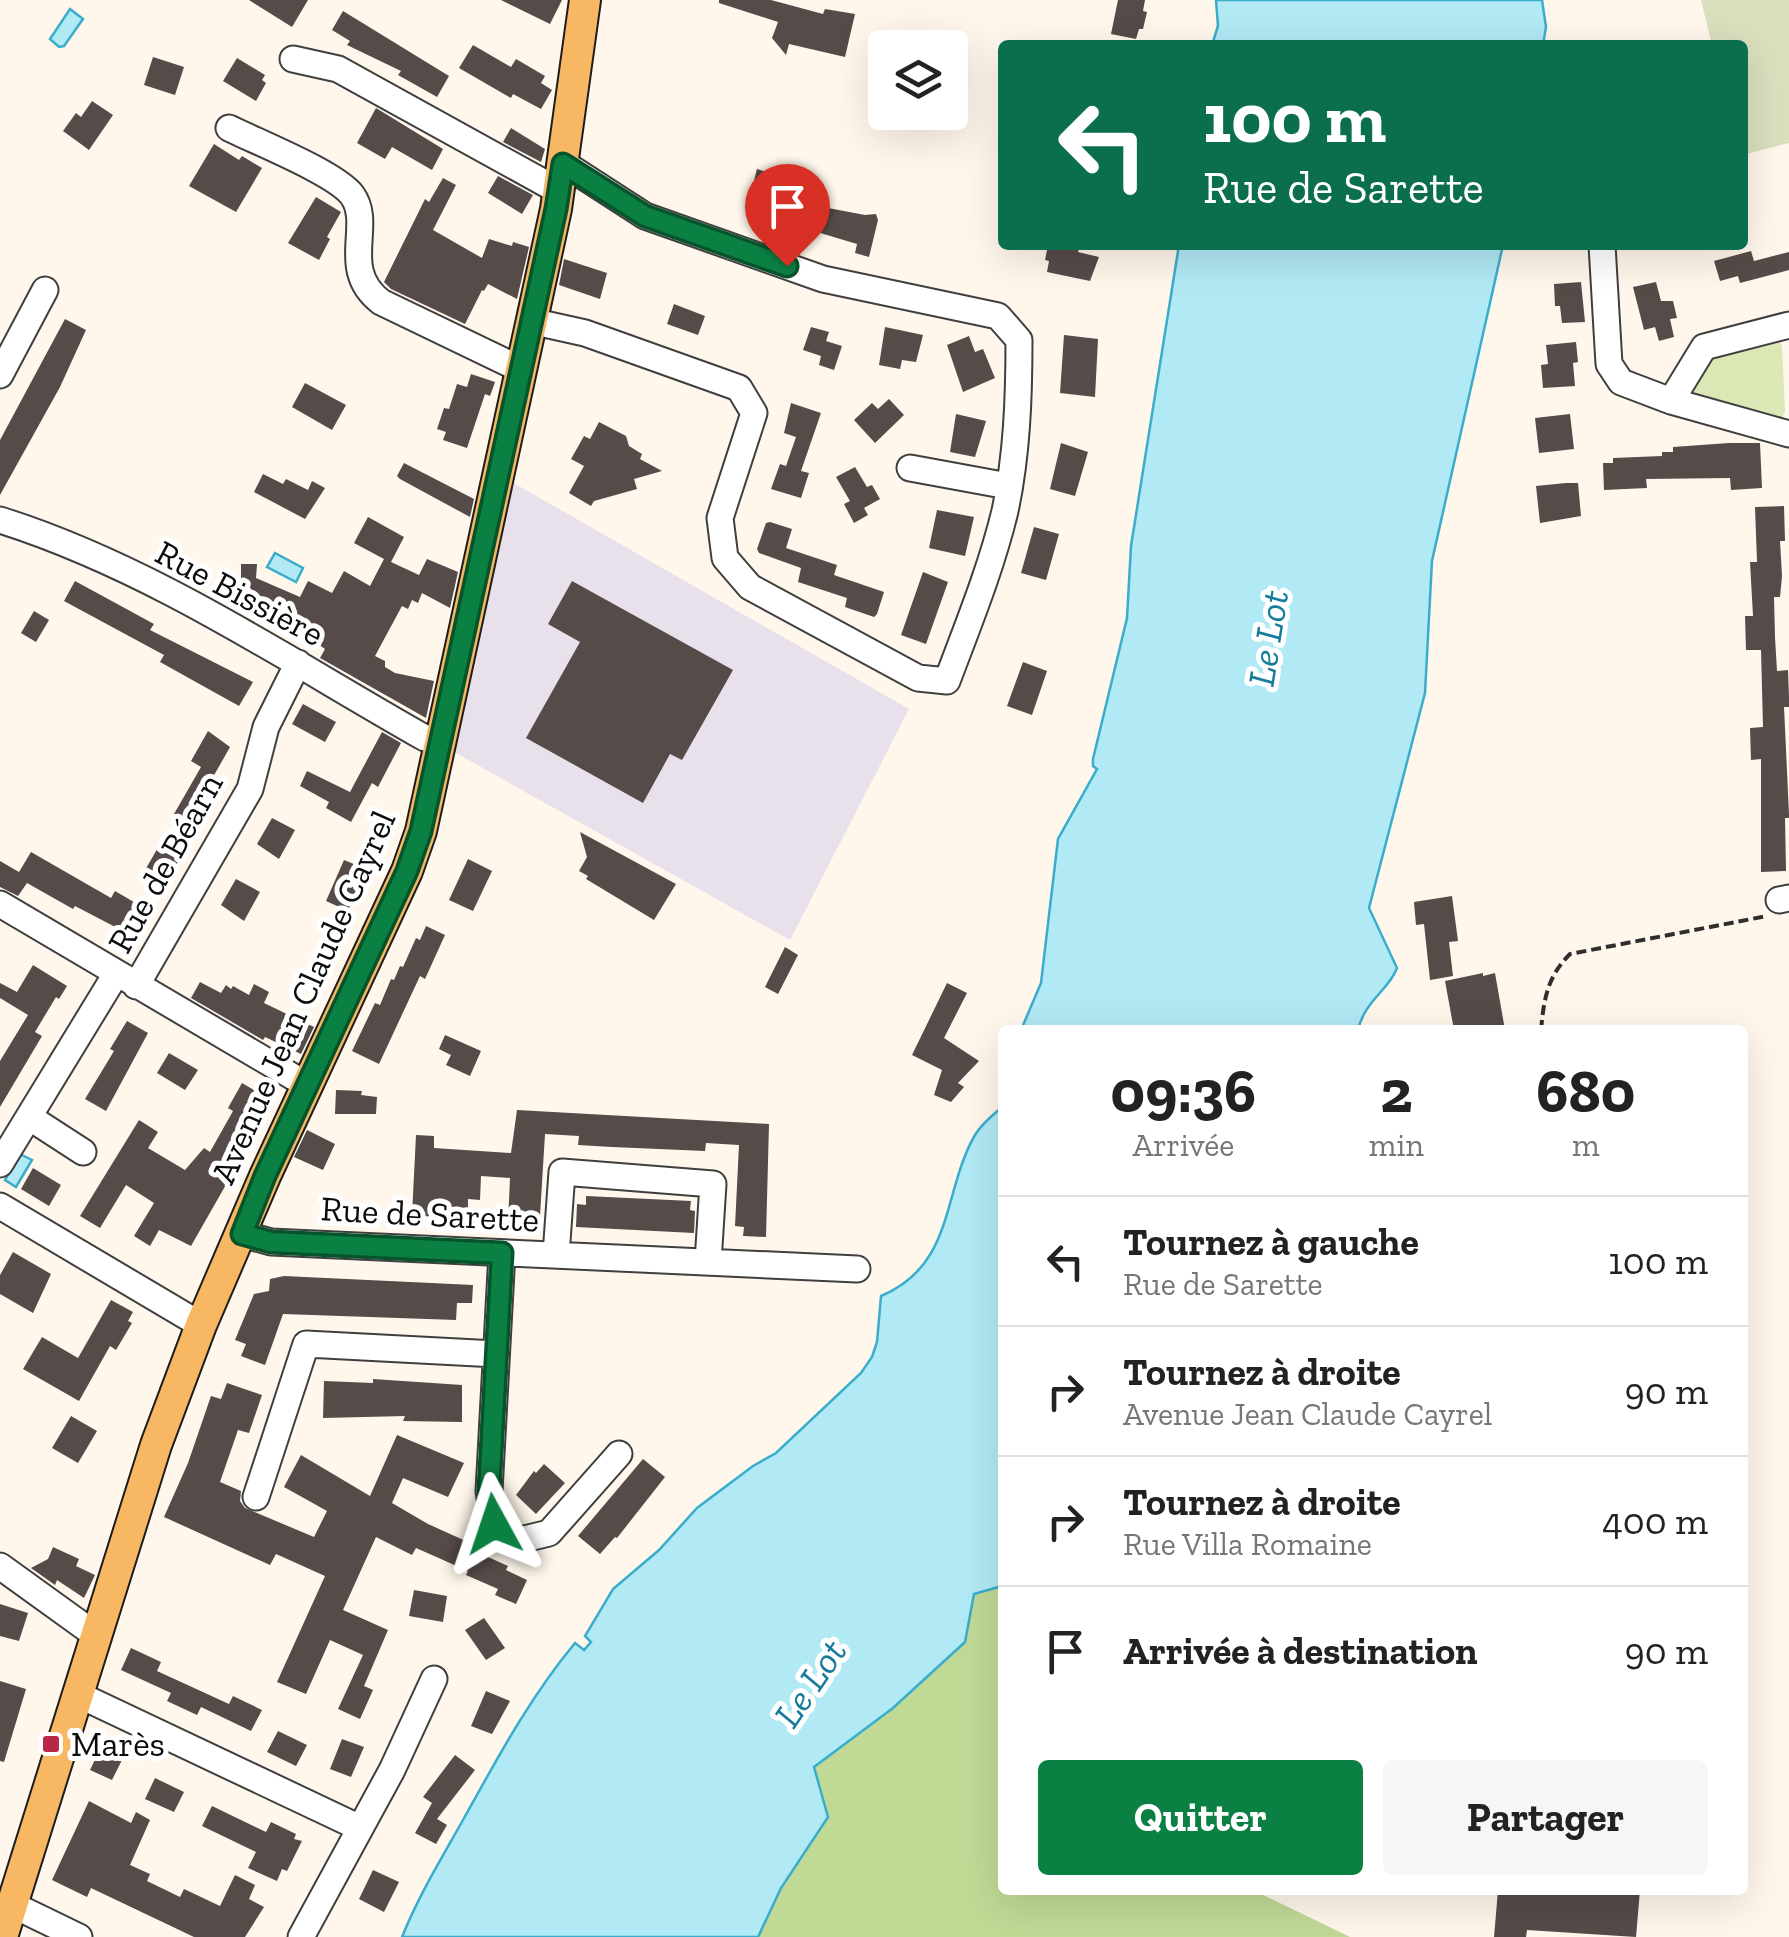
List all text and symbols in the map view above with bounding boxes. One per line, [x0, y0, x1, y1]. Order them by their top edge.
map controls [868, 30, 968, 130]
button: layers [868, 30, 968, 130]
text: 100 m [1203, 76, 1386, 160]
icon: left [1038, 80, 1168, 210]
text: Rue de Sarette [1203, 161, 1484, 215]
pin [745, 164, 830, 267]
icon: arrive [760, 179, 815, 234]
street label: Rue Bissière [149, 531, 331, 655]
water label: Le Lot [1238, 587, 1298, 689]
street label: Rue de Béarn [99, 766, 231, 960]
street label: Avenue Jean Claude Cayrel [202, 804, 404, 1190]
text: 09:36 [1111, 1055, 1256, 1127]
text: 2 [1380, 1055, 1412, 1127]
text: 680 [1536, 1055, 1635, 1127]
text: Arrivée [1132, 1126, 1234, 1164]
text: min [1369, 1126, 1424, 1164]
text: m [1572, 1126, 1600, 1164]
street label: Rue de Sarette [320, 1187, 540, 1241]
text: Tournez à gauche [1123, 1219, 1419, 1265]
icon: left [1038, 1234, 1093, 1289]
text: 100 m [1608, 1238, 1708, 1284]
text: Rue de Sarette [1123, 1265, 1323, 1303]
text: Tournez à droite [1123, 1349, 1401, 1395]
icon: right [1038, 1364, 1093, 1419]
text: 90 m [1625, 1368, 1708, 1414]
text: Avenue Jean Claude Cayrel [1123, 1395, 1492, 1433]
position arrow [442, 1472, 546, 1576]
text: Tournez à droite [1123, 1479, 1401, 1525]
icon: right [1038, 1494, 1093, 1549]
text: 400 m [1602, 1498, 1708, 1544]
text: Rue Villa Romaine [1123, 1525, 1372, 1563]
icon: arrive [1038, 1624, 1093, 1679]
text: Arrivée à destination [1123, 1628, 1478, 1674]
text: 90 m [1625, 1628, 1708, 1674]
water label: Le Lot [764, 1630, 856, 1736]
place label: Marès [71, 1723, 165, 1765]
marker: Marès [40, 1733, 62, 1755]
button: Quitter [1038, 1760, 1363, 1875]
button: Partager [1383, 1760, 1708, 1875]

